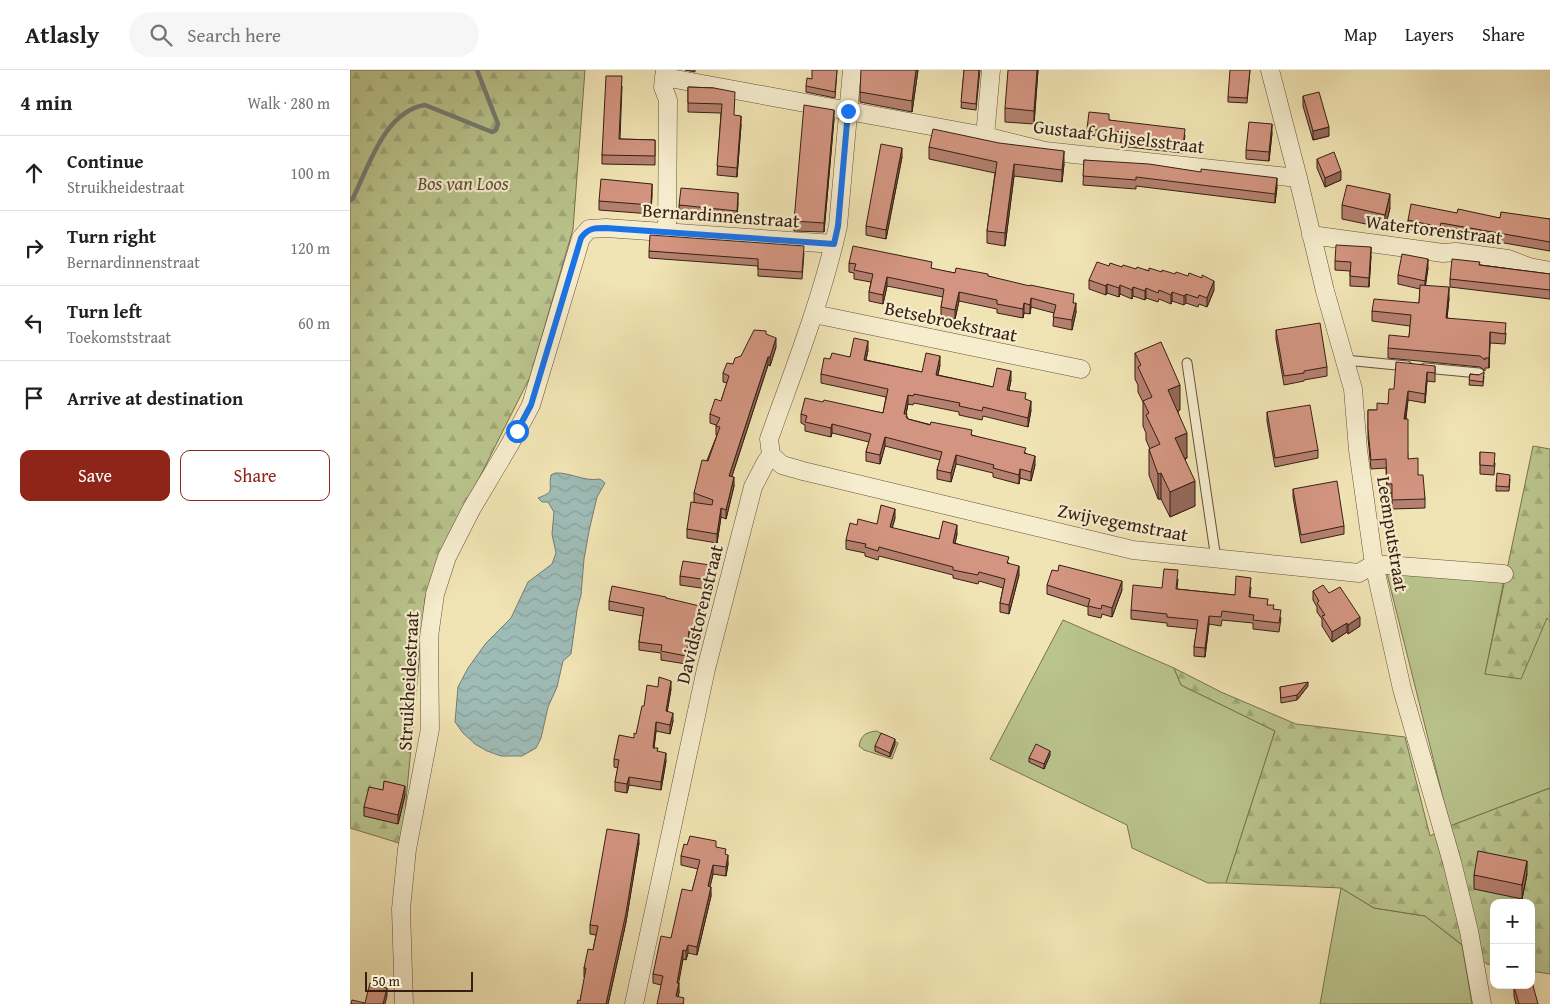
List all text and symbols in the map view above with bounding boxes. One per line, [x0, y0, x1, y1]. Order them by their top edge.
search box [129, 12, 479, 57]
text: Atlasly [25, 17, 99, 52]
icon: search [147, 21, 175, 49]
text: Search here [187, 21, 281, 49]
text: Map [1344, 21, 1377, 48]
text: Layers [1405, 21, 1454, 48]
text: Share [1482, 21, 1525, 48]
text: 4 min [20, 87, 72, 118]
text: Walk · 280 m [247, 91, 330, 115]
route end [837, 100, 860, 123]
street label: Gustaaf Ghijselsstraat [1032, 112, 1206, 160]
text: Continue [67, 147, 144, 175]
icon: ahead [20, 159, 48, 187]
text: 100 m [290, 161, 330, 185]
park label: Bos van Loos [417, 169, 509, 197]
text: Struikheidestraat [67, 175, 185, 199]
street label: Bernardinnenstraat [641, 196, 801, 234]
street label: Watertorenstraat [1364, 207, 1504, 251]
text: Turn right [67, 222, 156, 250]
icon: right [20, 234, 48, 262]
text: 120 m [290, 236, 330, 260]
text: Bernardinnenstraat [67, 250, 200, 274]
street label: Betsebroekstraat [882, 293, 1020, 349]
text: Turn left [67, 297, 142, 325]
icon: left [20, 309, 48, 337]
text: 60 m [298, 311, 330, 335]
text: Toekomststraat [67, 325, 171, 349]
icon: arrive [20, 384, 48, 412]
text: Arrive at destination [67, 384, 243, 412]
route start [506, 420, 529, 443]
button: Save [20, 450, 170, 501]
button: Share [180, 450, 330, 501]
street label: Leemputstraat [1370, 474, 1416, 594]
street label: Zwijvegemstraat [1055, 496, 1191, 548]
street label: Davidstorenstraat [668, 541, 730, 687]
street label: Struikheidestraat [390, 610, 426, 751]
map controls [1490, 899, 1535, 989]
button: + [1490, 899, 1535, 944]
button: − [1490, 944, 1535, 989]
scale bar [365, 969, 472, 992]
text: 50 m [372, 971, 400, 991]

